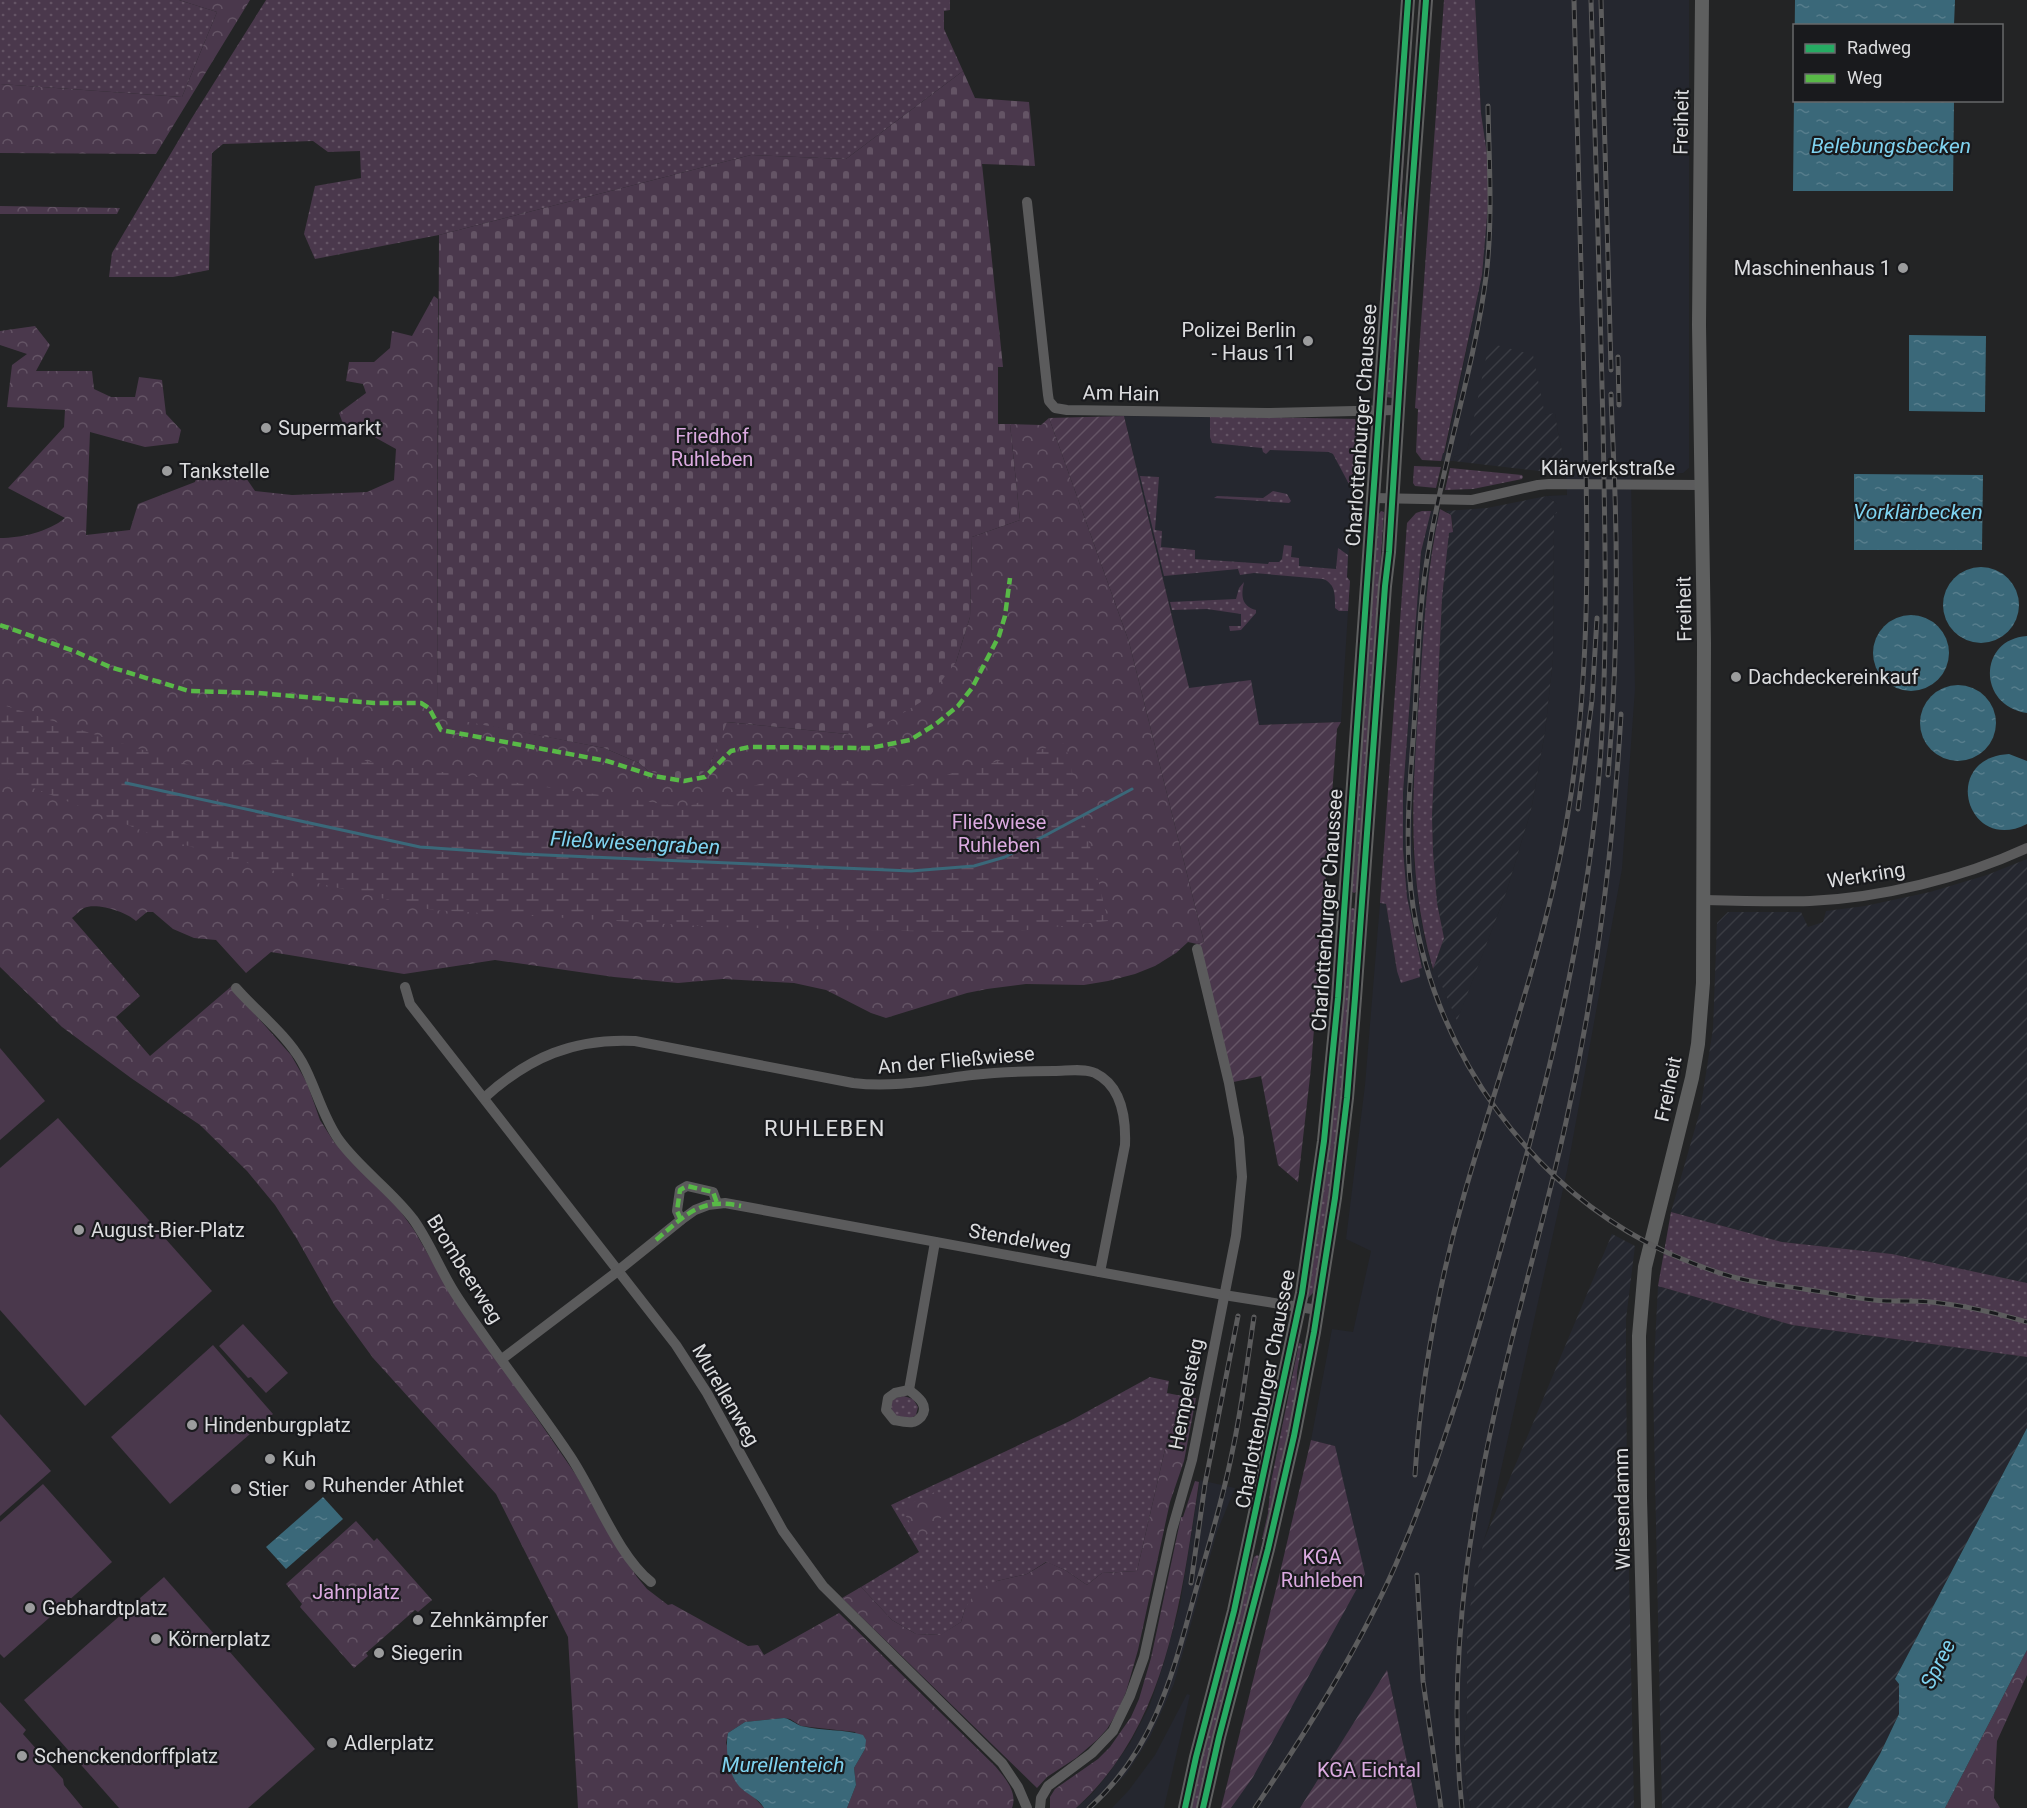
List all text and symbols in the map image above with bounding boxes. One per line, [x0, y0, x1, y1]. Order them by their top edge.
legend [1793, 24, 2003, 102]
text: Radweg [1847, 37, 1911, 58]
text: Weg [1847, 67, 1882, 88]
street label: Freiheit [1668, 89, 1694, 155]
water label: Belebungsbecken [1811, 134, 1971, 158]
place label: Maschinenhaus 1 [1734, 256, 1891, 280]
marker: Maschinenhaus 1 [1896, 261, 1910, 275]
street label: Charlottenburger Chaussee [1341, 303, 1381, 547]
place label: Polizei Berlin - Haus 11 [1182, 318, 1296, 365]
marker: Polizei Berlin - Haus 11 [1301, 334, 1315, 348]
street label: Am Hain [1082, 380, 1160, 406]
place label: Supermarkt [278, 416, 381, 440]
marker: Supermarkt [259, 421, 273, 435]
park label: Friedhof Ruhleben [671, 424, 753, 471]
street label: Klärwerkstraße [1541, 456, 1675, 480]
place label: Tankstelle [179, 459, 270, 483]
marker: Tankstelle [160, 464, 174, 478]
water label: Vorklärbecken [1853, 500, 1983, 524]
street label: Freiheit [1671, 576, 1697, 642]
place label: Dachdeckereinkauf [1748, 665, 1919, 689]
marker: Dachdeckereinkauf [1729, 670, 1743, 684]
street label: Charlottenburger Chaussee [1307, 788, 1347, 1032]
park label: Fließwiese Ruhleben [952, 810, 1046, 857]
water label: Fließwiesengraben [549, 827, 721, 859]
street label: Werkring [1825, 857, 1907, 893]
street label: An der Fließwiese [877, 1041, 1035, 1079]
street label: Freiheit [1649, 1054, 1687, 1124]
district label: RUHLEBEN [764, 1116, 886, 1141]
street label: Brombeerweg [422, 1210, 508, 1328]
place label: August-Bier-Platz [91, 1218, 245, 1242]
street label: Stendelweg [967, 1218, 1073, 1260]
marker: August-Bier-Platz [72, 1223, 86, 1237]
street label: Charlottenburger Chaussee [1230, 1267, 1300, 1511]
street label: Hempelsteig [1163, 1336, 1209, 1452]
street label: Murellenweg [687, 1340, 765, 1450]
place label: Hindenburgplatz [204, 1413, 351, 1437]
marker: Hindenburgplatz [185, 1418, 199, 1432]
place label: Kuh [282, 1447, 316, 1471]
street label: Wiesendamm [1609, 1448, 1635, 1570]
marker: Kuh [263, 1452, 277, 1466]
place label: Ruhender Athlet [322, 1473, 464, 1497]
place label: Stier [248, 1477, 289, 1501]
marker: Ruhender Athlet [303, 1478, 317, 1492]
marker: Stier [229, 1482, 243, 1496]
park label: KGA Ruhleben [1281, 1545, 1363, 1592]
park label: Jahnplatz [312, 1580, 400, 1604]
place label: Gebhardtplatz [42, 1596, 167, 1620]
marker: Gebhardtplatz [23, 1601, 37, 1615]
place label: Zehnkämpfer [430, 1608, 549, 1632]
marker: Zehnkämpfer [411, 1613, 425, 1627]
place label: Körnerplatz [168, 1627, 270, 1651]
marker: Körnerplatz [149, 1632, 163, 1646]
water label: Spree [1916, 1635, 1961, 1693]
place label: Siegerin [391, 1641, 463, 1665]
marker: Siegerin [372, 1646, 386, 1660]
place label: Adlerplatz [344, 1731, 434, 1755]
marker: Adlerplatz [325, 1736, 339, 1750]
place label: Schenckendorffplatz [34, 1744, 218, 1768]
marker: Schenckendorffplatz [15, 1749, 29, 1763]
water label: Murellenteich [722, 1753, 844, 1777]
park label: KGA Eichtal [1317, 1758, 1421, 1782]

